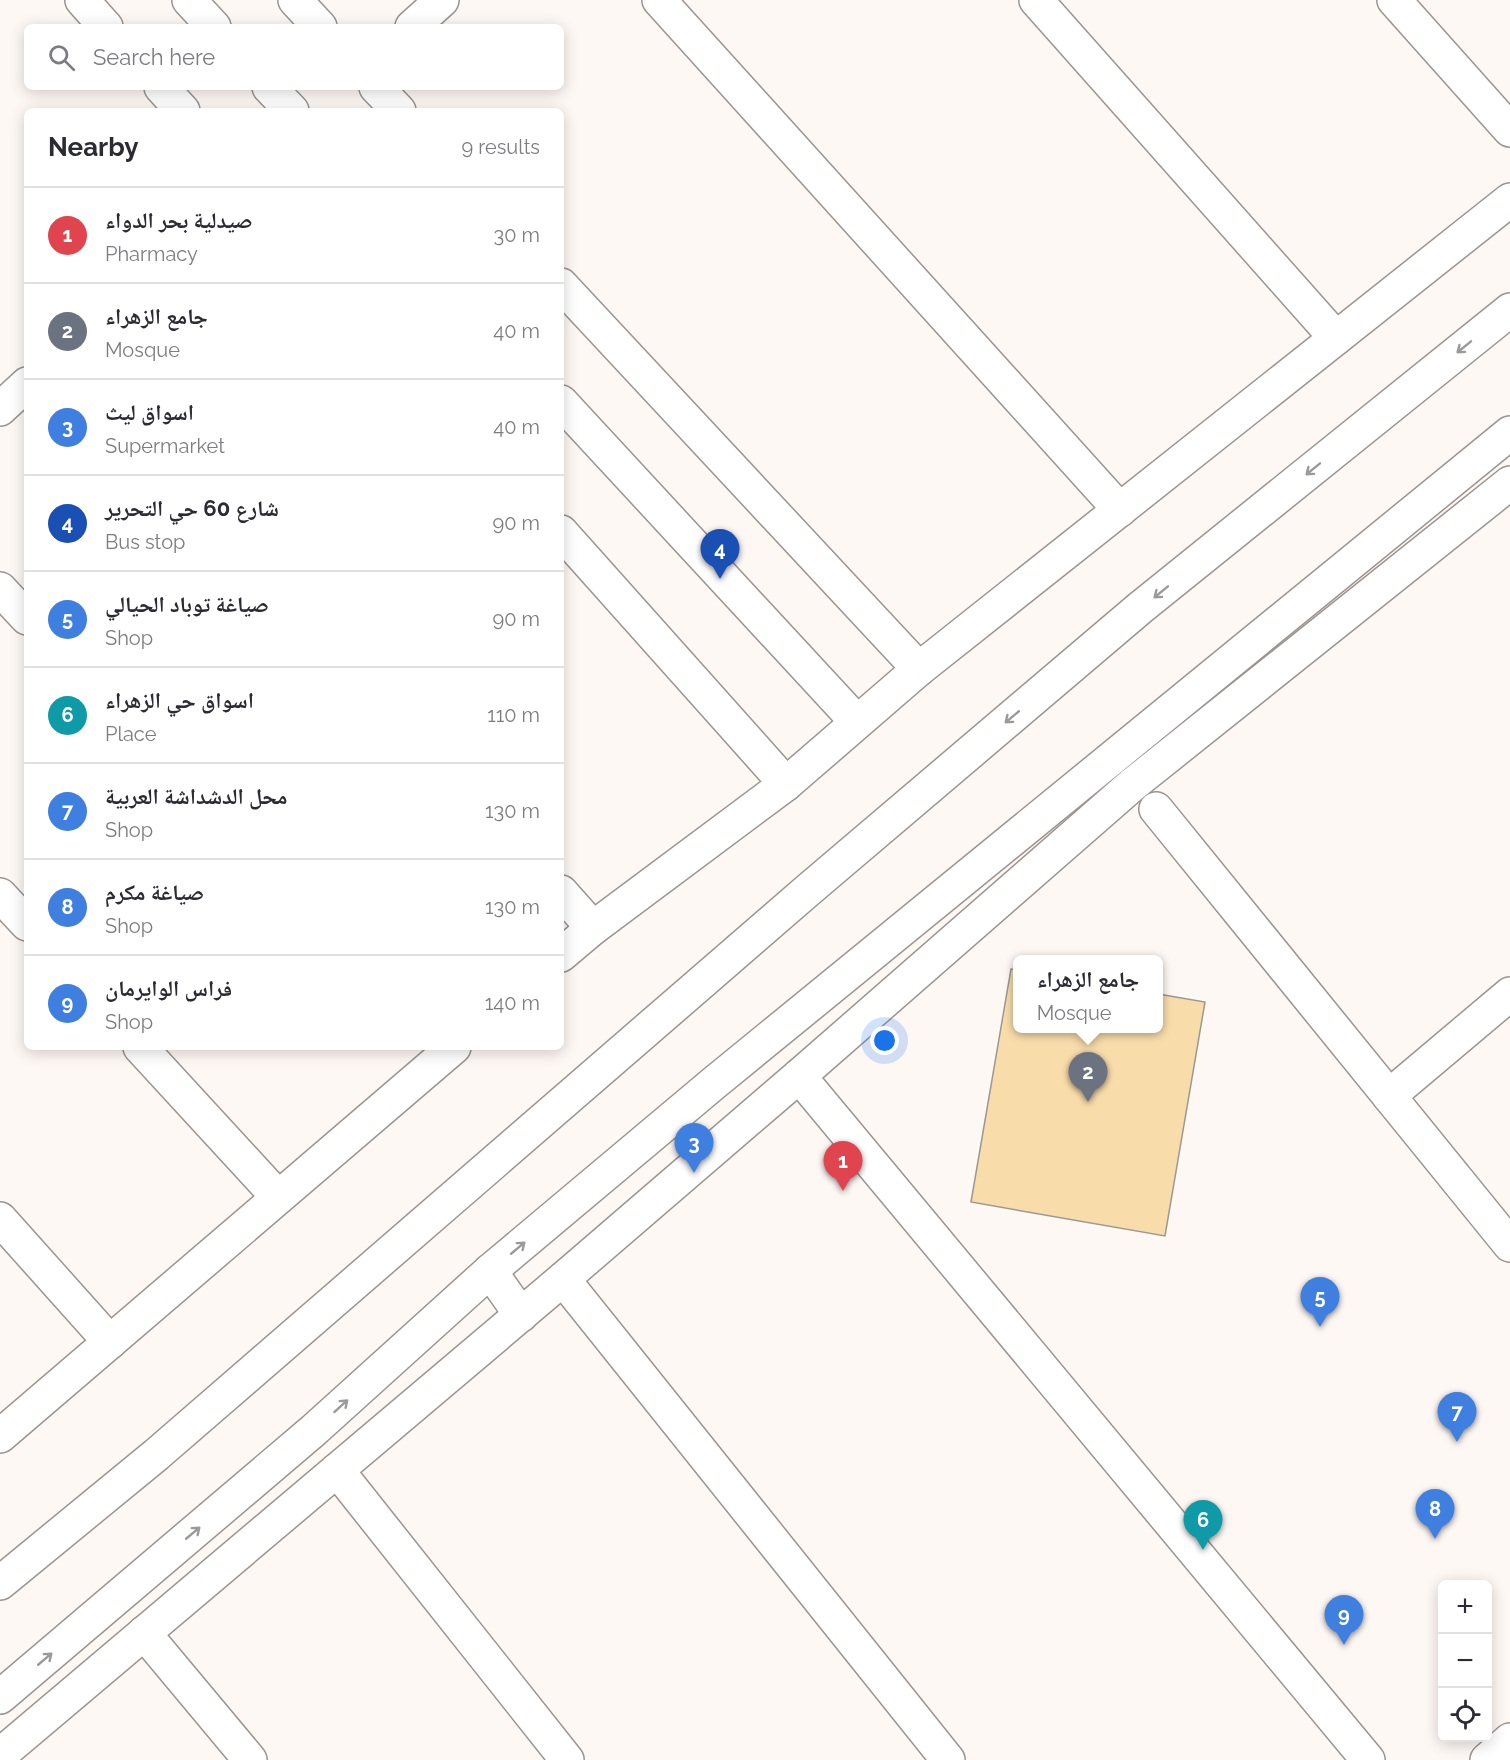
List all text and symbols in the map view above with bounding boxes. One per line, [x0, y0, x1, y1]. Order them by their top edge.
search box [24, 24, 564, 90]
icon: search [45, 41, 78, 74]
text: Search here [93, 44, 215, 70]
text: Nearby [48, 132, 138, 162]
text: 9 results [461, 135, 540, 159]
text: صيدلية بحر الدواء [105, 207, 253, 233]
text: 1 [63, 223, 72, 247]
text: 30 m [494, 223, 540, 247]
text: Pharmacy [105, 242, 198, 266]
text: جامع الزهراء [105, 303, 208, 329]
text: 2 [62, 319, 73, 343]
text: 40 m [493, 319, 540, 343]
text: Mosque [105, 338, 180, 362]
one-way arrow [1457, 340, 1473, 353]
text: اسواق ليث [105, 399, 194, 425]
text: 3 [62, 415, 73, 439]
text: 40 m [493, 415, 540, 439]
text: Supermarket [105, 434, 225, 458]
one-way arrow [1305, 463, 1321, 476]
text: شارع 60 حي التحرير [105, 495, 279, 521]
text: 4 [62, 511, 73, 535]
text: 90 m [493, 511, 540, 535]
text: Bus stop [105, 530, 185, 554]
pin: 4 [700, 530, 740, 579]
one-way arrow [1153, 585, 1169, 598]
text: صياغة توباد الحيالي [105, 591, 269, 617]
text: 5 [62, 607, 73, 631]
text: 90 m [493, 607, 540, 631]
text: Shop [105, 626, 153, 650]
text: اسواق حي الزهراء [105, 687, 254, 713]
text: 6 [61, 703, 74, 727]
text: 110 m [487, 703, 540, 727]
one-way arrow [1005, 710, 1020, 724]
text: Place [105, 722, 156, 746]
text: محل الدشداشة العربية [105, 783, 287, 809]
text: 7 [62, 799, 73, 823]
text: 130 m [485, 799, 540, 823]
text: Shop [105, 818, 153, 842]
text: صياغة مكرم [105, 879, 204, 905]
text: 8 [61, 895, 74, 919]
text: 130 m [485, 895, 540, 919]
text: Shop [105, 914, 153, 938]
popup [1013, 955, 1163, 1033]
text: جامع الزهراء [1037, 966, 1139, 992]
text: فراس الوايرمان [105, 975, 232, 1001]
text: 9 [62, 991, 73, 1015]
text: 140 m [485, 991, 540, 1015]
text: Mosque [1037, 1001, 1112, 1025]
text: Shop [105, 1010, 153, 1034]
your location [870, 1026, 899, 1055]
pin: 2 [1068, 1052, 1108, 1102]
pin: 3 [674, 1124, 714, 1173]
pin: 1 [824, 1142, 862, 1191]
one-way arrow [510, 1241, 525, 1255]
pin: 5 [1300, 1278, 1340, 1327]
pin: 7 [1438, 1392, 1476, 1442]
one-way arrow [333, 1399, 348, 1413]
pin: 8 [1416, 1490, 1454, 1539]
pin: 6 [1184, 1500, 1222, 1550]
one-way arrow [185, 1526, 200, 1540]
map controls [1438, 1580, 1492, 1742]
button: + [1438, 1580, 1492, 1634]
pin: 9 [1324, 1596, 1364, 1645]
button: − [1438, 1634, 1492, 1688]
one-way arrow [37, 1653, 53, 1666]
button: locate [1438, 1688, 1492, 1742]

